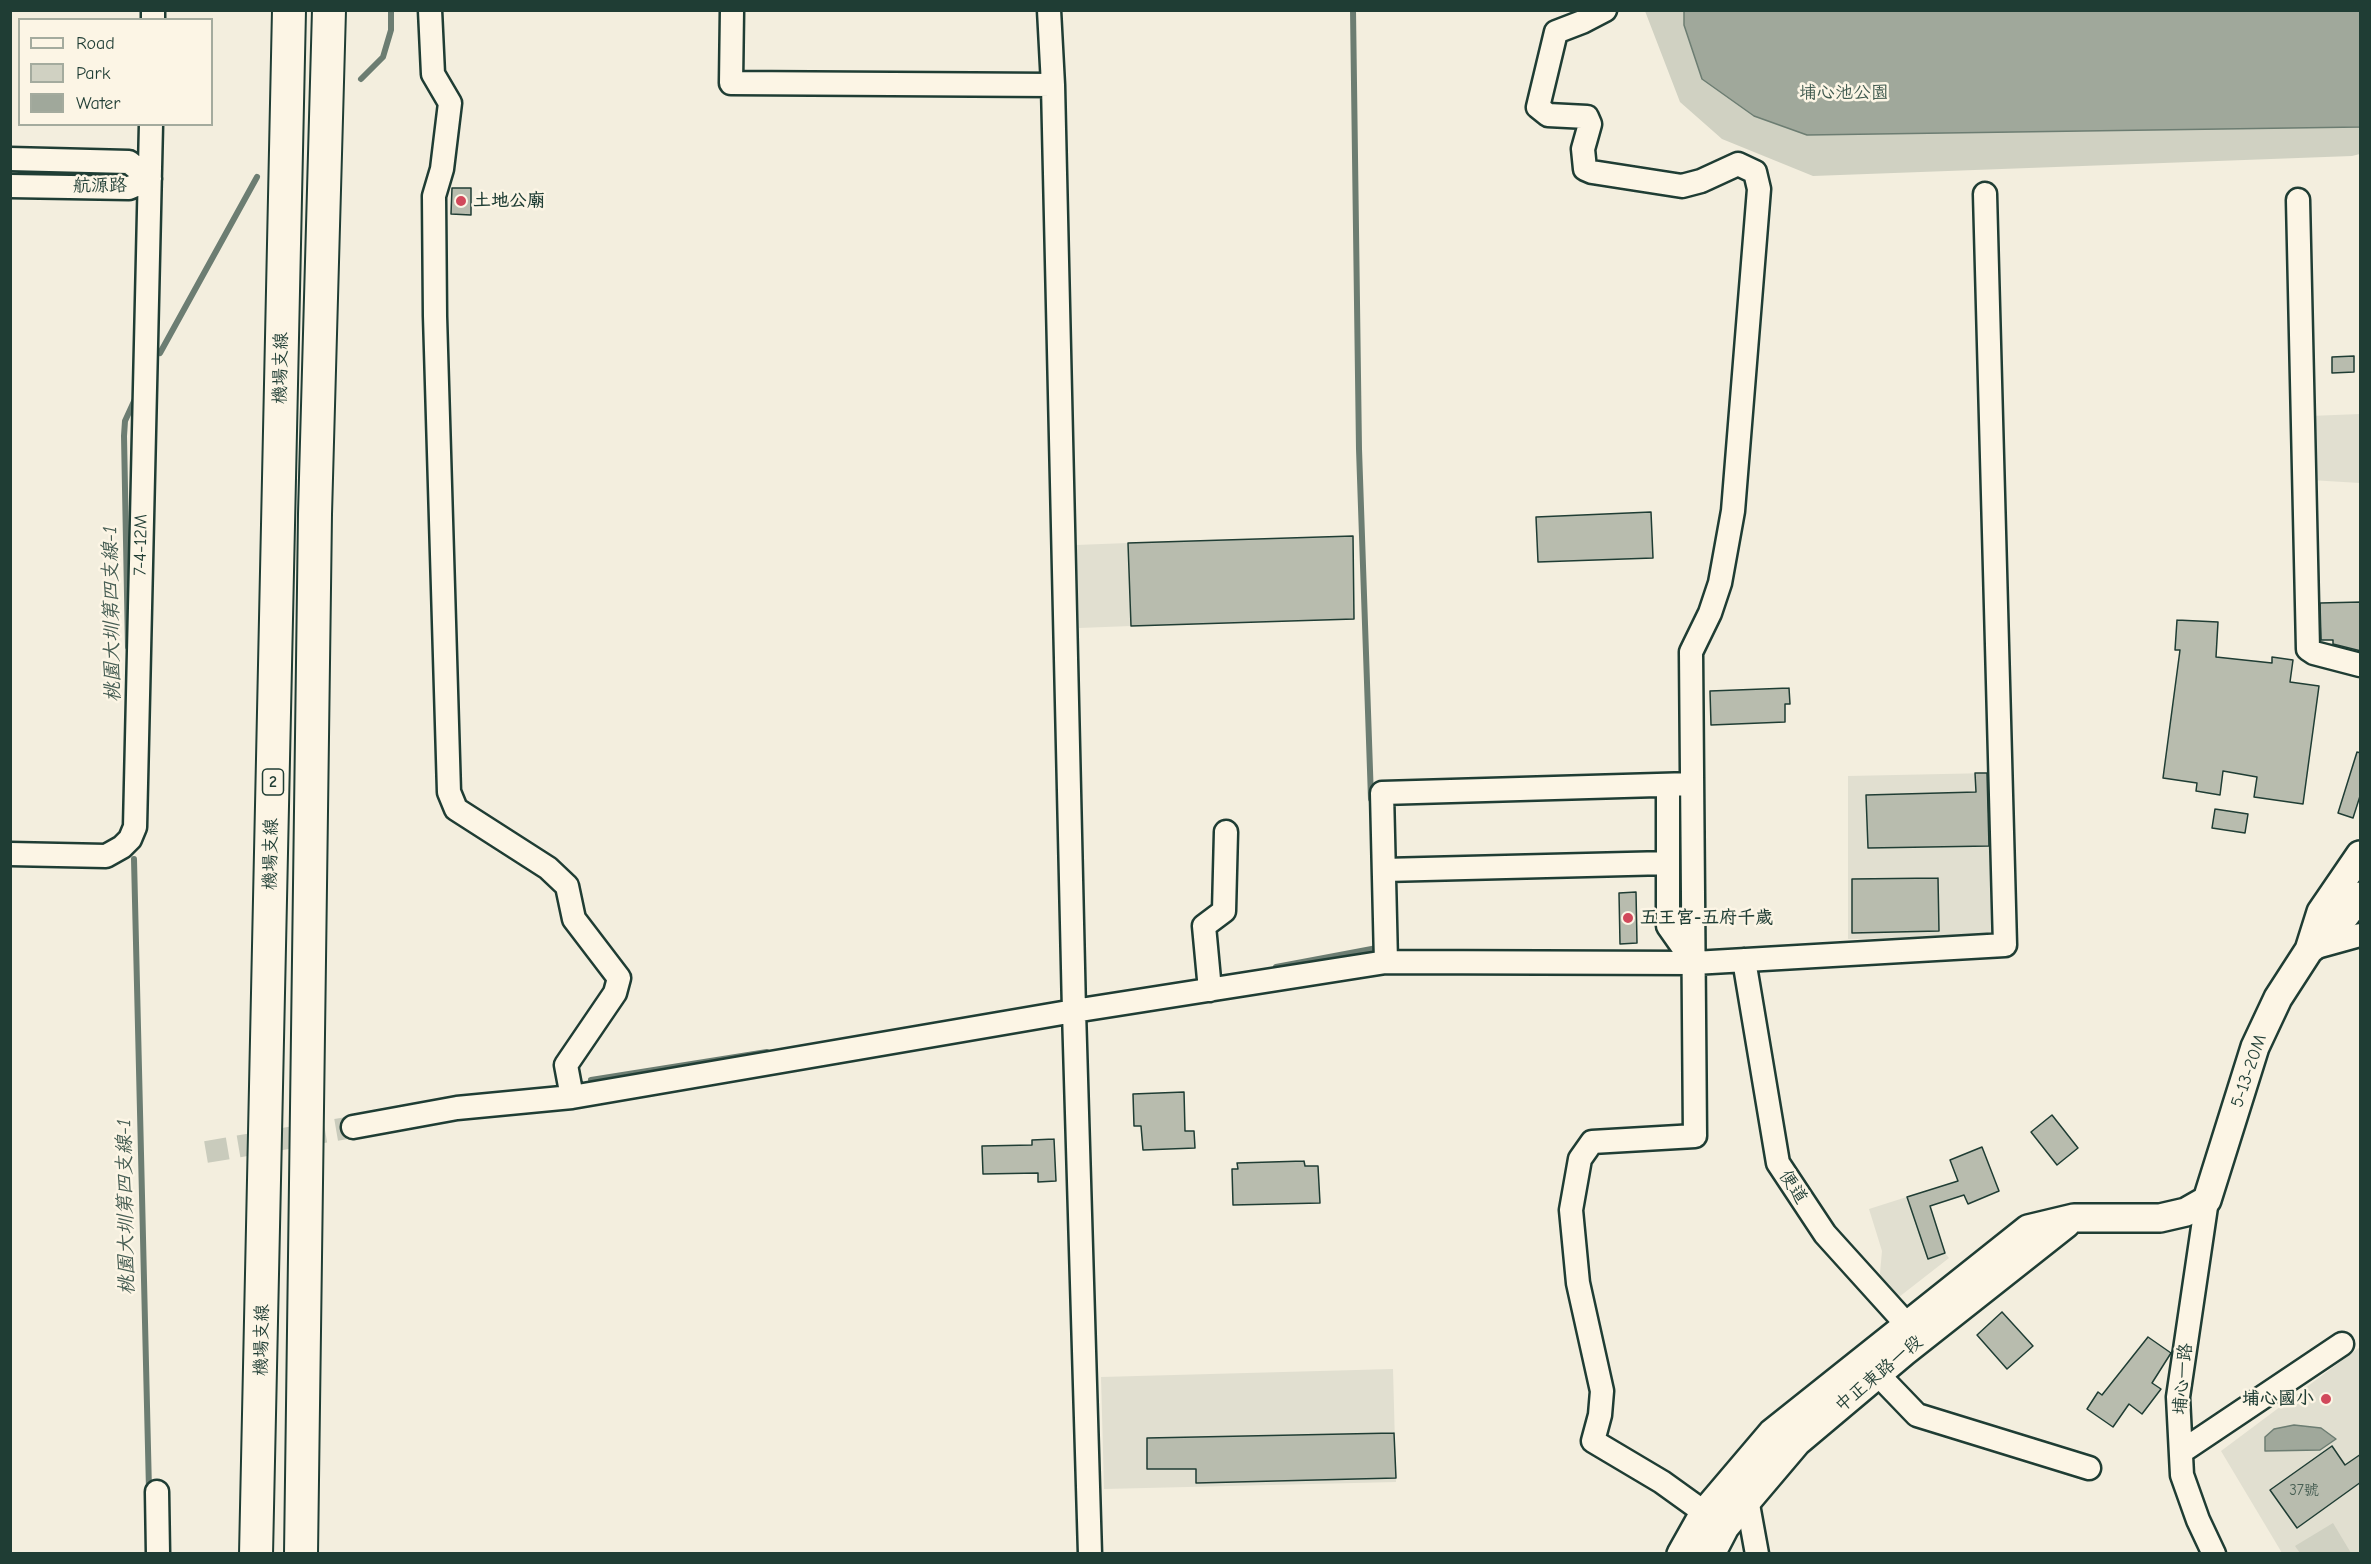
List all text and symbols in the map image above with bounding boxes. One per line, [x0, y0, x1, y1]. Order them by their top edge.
legend [18, 18, 213, 126]
text: Road [76, 33, 115, 54]
text: Park [76, 63, 110, 84]
park label: 埔心池公園 [1799, 82, 1889, 104]
text: Water [76, 93, 120, 114]
street label: 航源路 [73, 175, 127, 197]
place label: 土地公廟 [473, 190, 545, 212]
marker: 土地公廟 [454, 194, 468, 208]
street label: 機場支線 [270, 332, 292, 404]
street label: 7-4-12M [130, 514, 152, 576]
water label: 桃園大圳第四支線-1 [98, 526, 126, 702]
road number: 2 [262, 769, 284, 795]
street label: 機場支線 [260, 818, 282, 890]
place label: 五王宮-五府千歲 [1640, 907, 1773, 929]
marker: 五王宮-五府千歲 [1621, 911, 1635, 925]
street label: 5-13-20M [2226, 1032, 2272, 1110]
water label: 桃園大圳第四支線-1 [112, 1119, 140, 1295]
street label: 便道 [1774, 1166, 1812, 1208]
street label: 機場支線 [251, 1304, 273, 1376]
street label: 中正東路一段 [1831, 1331, 1927, 1417]
street label: 埔心一路 [2169, 1342, 2197, 1416]
place label: 埔心國小 [2242, 1388, 2314, 1410]
marker: 埔心國小 [2319, 1392, 2333, 1406]
house number: 37號 [2289, 1482, 2319, 1500]

